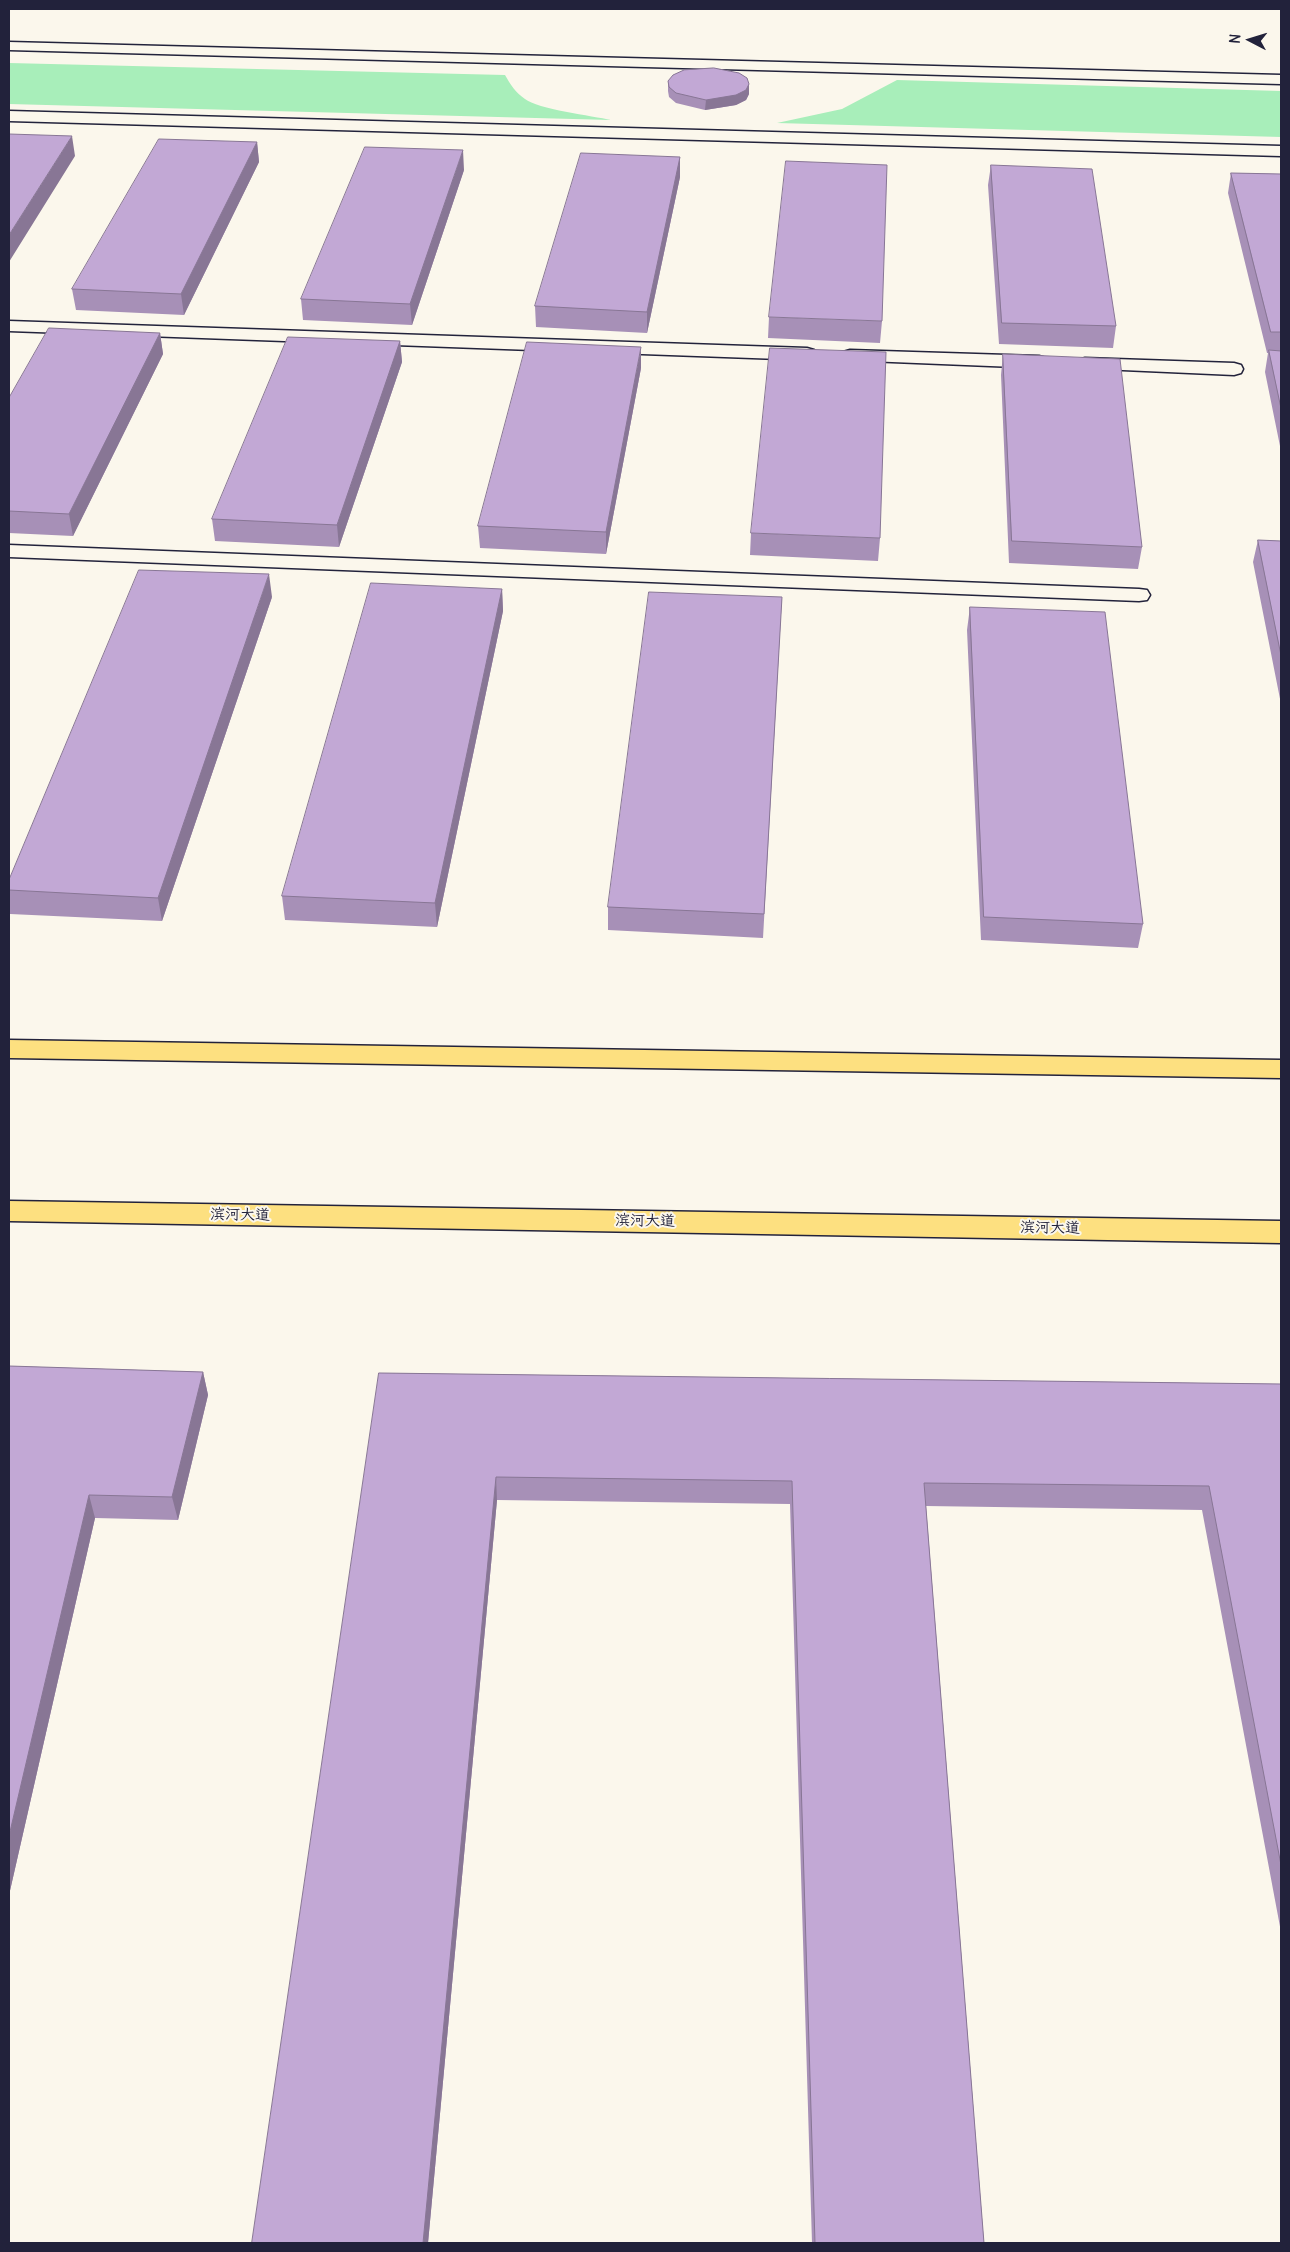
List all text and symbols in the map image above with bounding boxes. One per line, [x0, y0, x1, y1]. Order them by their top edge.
north arrow [1225, 15, 1275, 65]
text: N [1226, 33, 1244, 44]
street label: 滨河大道 [210, 1205, 270, 1225]
street label: 滨河大道 [615, 1211, 675, 1231]
street label: 滨河大道 [1020, 1218, 1080, 1238]

